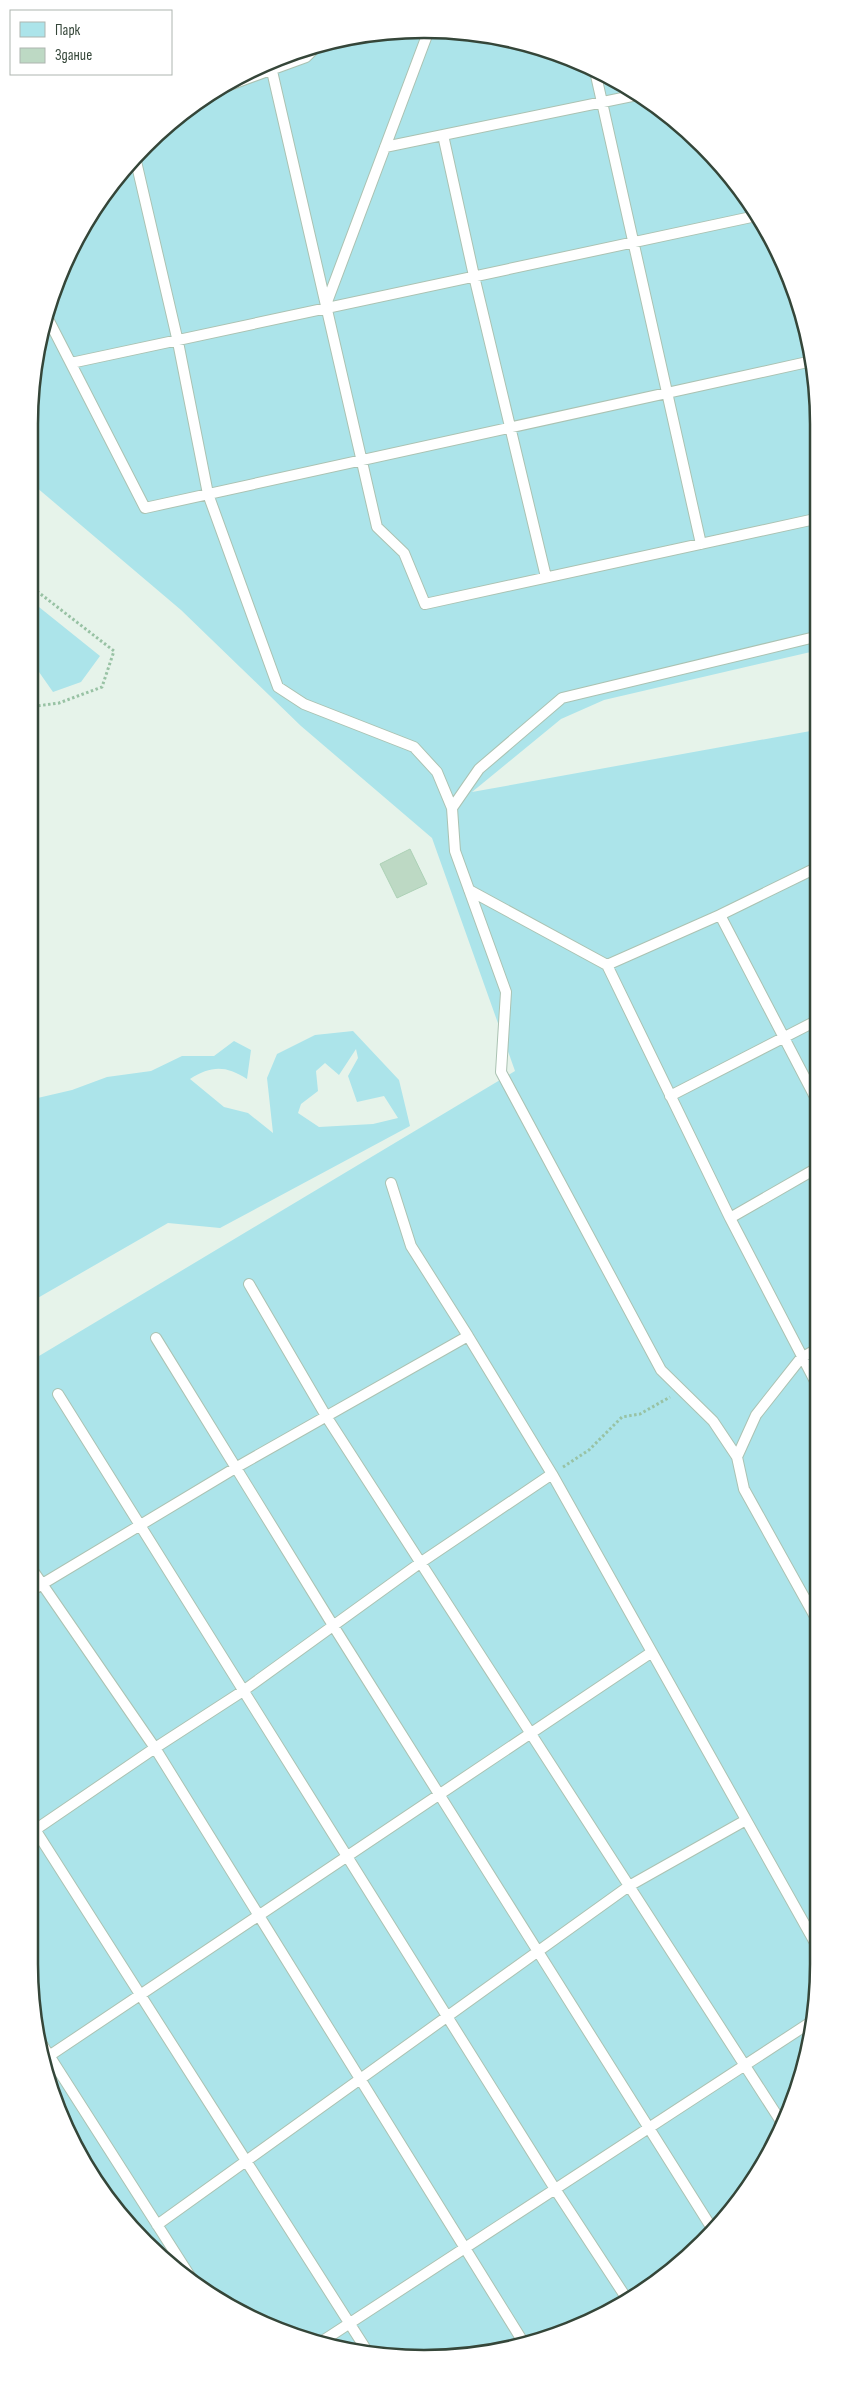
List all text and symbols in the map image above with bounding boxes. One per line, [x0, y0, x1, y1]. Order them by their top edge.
legend [10, 10, 172, 75]
text: Парк [55, 21, 81, 40]
text: Здание [55, 46, 92, 65]

